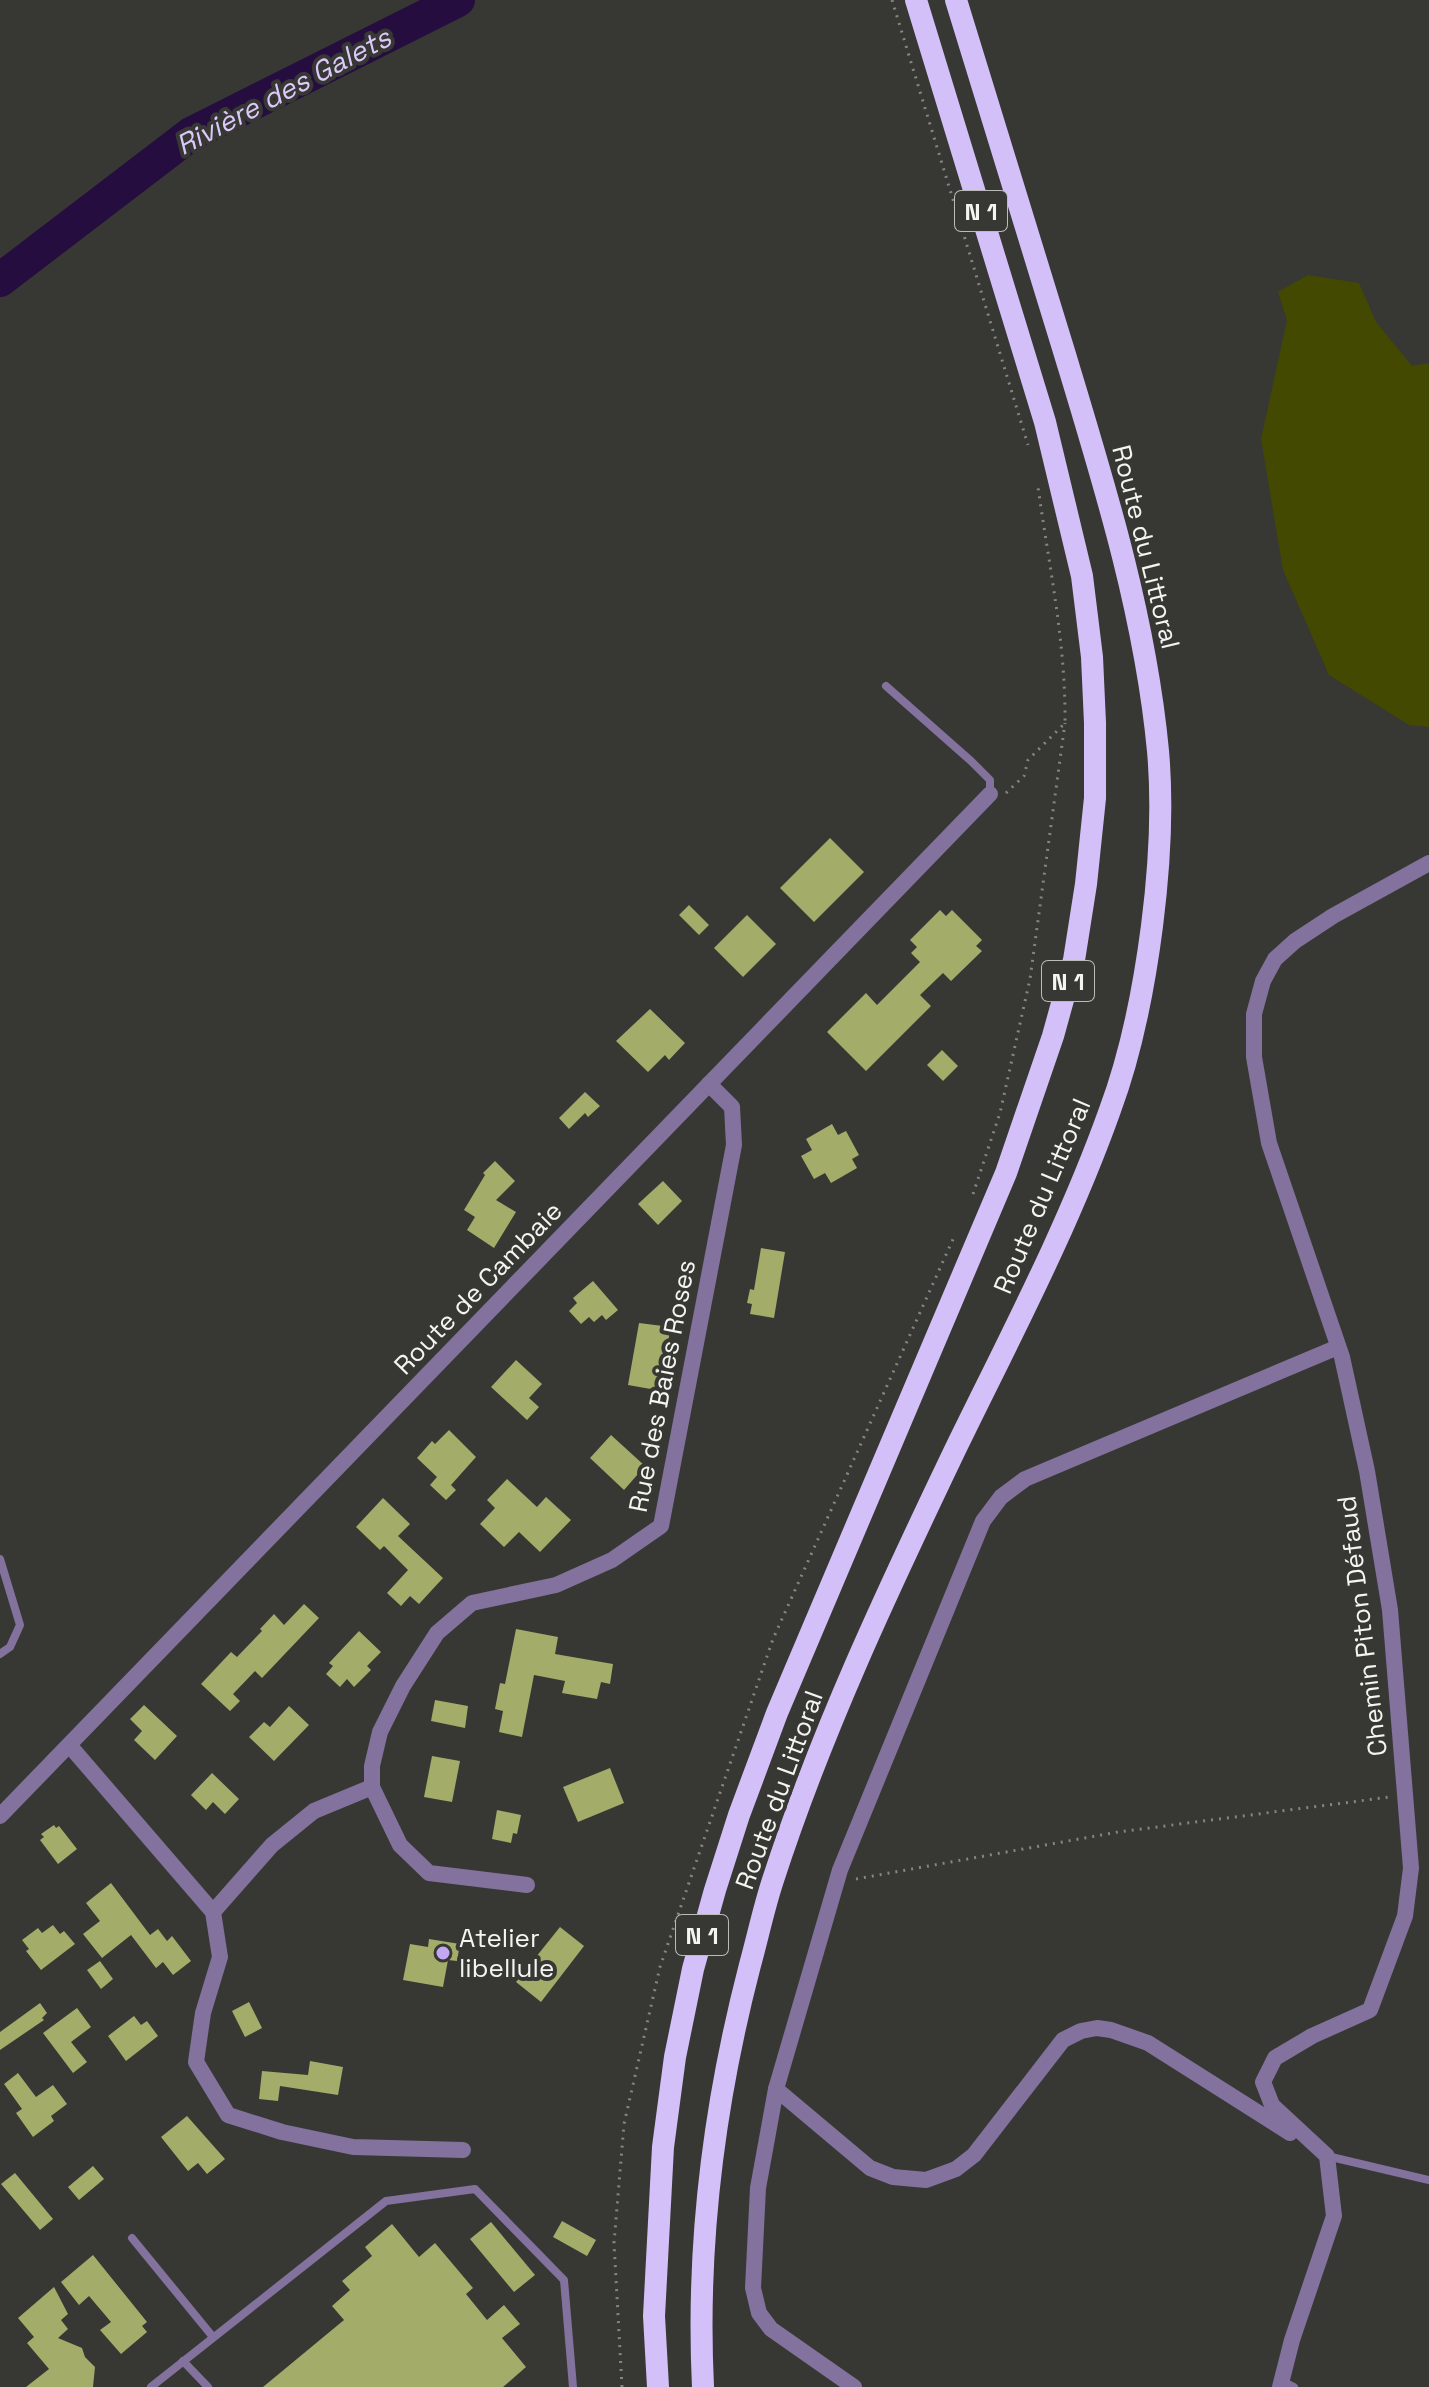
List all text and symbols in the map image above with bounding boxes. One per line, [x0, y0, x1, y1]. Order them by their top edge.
water label: Rivière des Galets [169, 19, 398, 163]
road number: N 1 [955, 191, 1007, 231]
street label: Route du Littoral [1104, 442, 1188, 652]
road number: N 1 [1042, 961, 1094, 1001]
street label: Route du Littoral [986, 1093, 1098, 1299]
street label: Route de Cambaie [386, 1194, 570, 1382]
street label: Rue des Baies Roses [621, 1257, 703, 1515]
street label: Chemin Piton Défaud [1329, 1494, 1395, 1758]
street label: Route du Littoral [727, 1686, 831, 1894]
road number: N 1 [676, 1915, 728, 1955]
place label: Atelier libellule [459, 1921, 554, 1985]
marker: Atelier libellule [434, 1944, 452, 1962]

